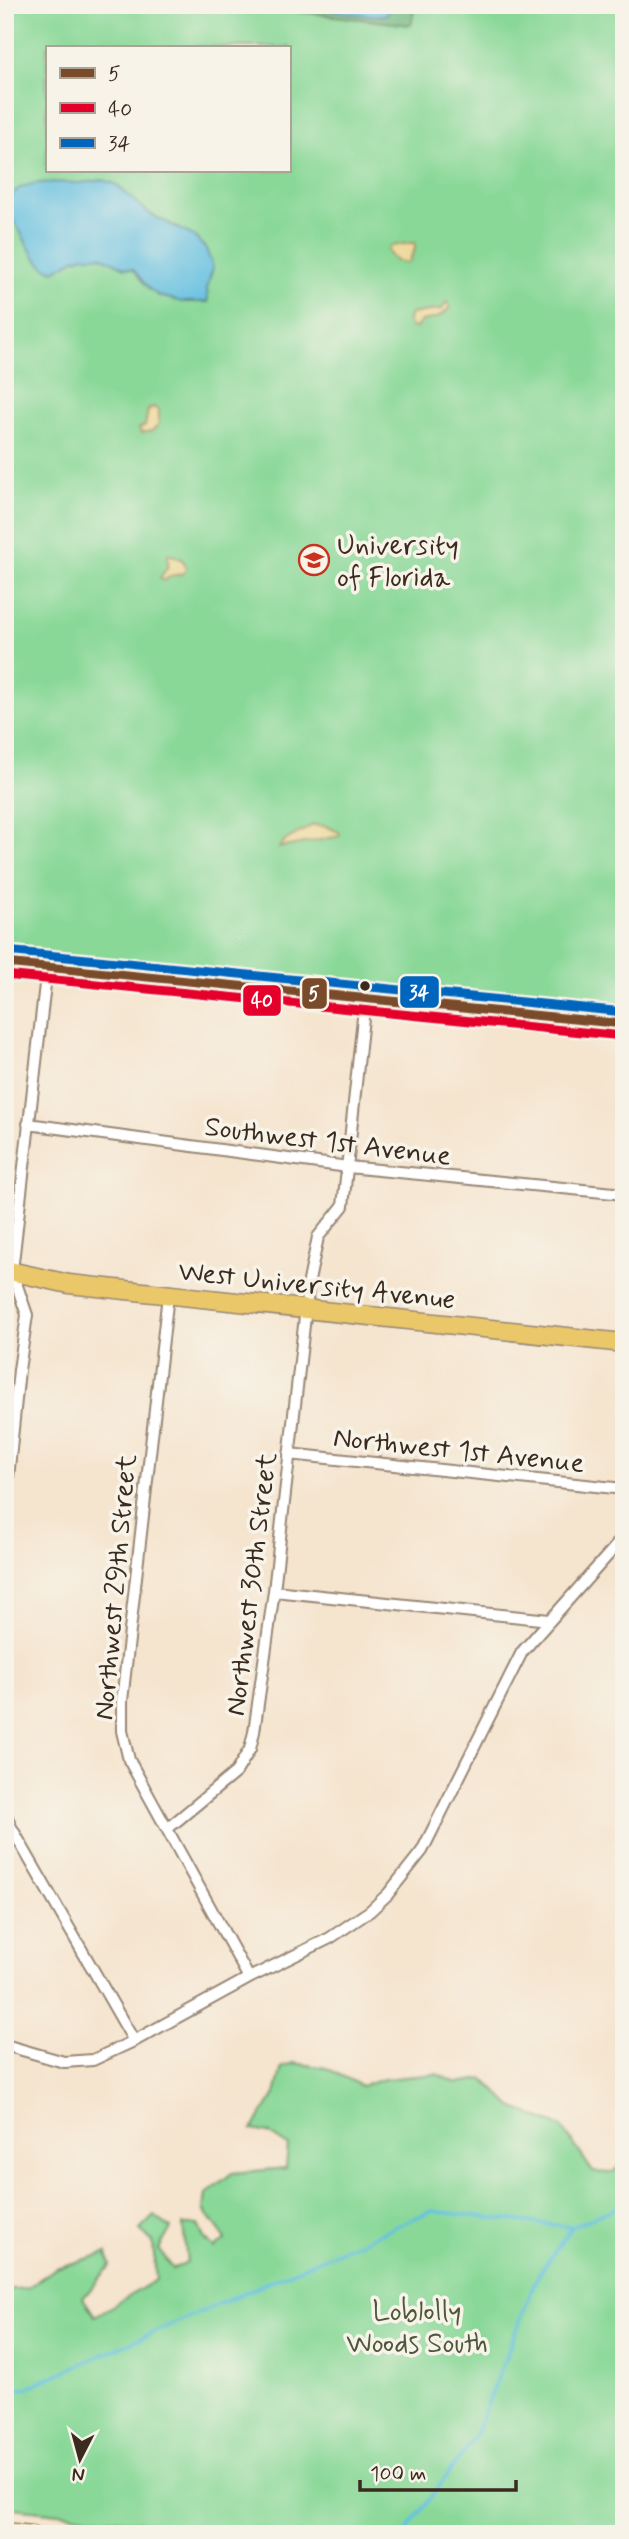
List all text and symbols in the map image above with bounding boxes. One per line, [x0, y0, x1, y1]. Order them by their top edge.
legend [46, 46, 290, 172]
text: 5 [108, 60, 121, 88]
text: 40 [108, 96, 132, 124]
text: 34 [108, 130, 130, 158]
place label: University of Florida [337, 528, 459, 597]
school or university icon: University of Florida [297, 543, 331, 577]
line badge: 34 [399, 975, 440, 1009]
line badge: 5 [301, 977, 328, 1010]
unlabelled marker [358, 979, 372, 993]
text: 34 [409, 981, 430, 1006]
text: 5 [308, 982, 320, 1007]
line badge: 40 [242, 984, 282, 1017]
text: 40 [251, 989, 273, 1014]
street label: Southwest 1st Avenue [202, 1109, 453, 1176]
street label: West University Avenue [176, 1254, 457, 1319]
street label: Northwest 1st Avenue [331, 1420, 586, 1483]
street label: Northwest 30th Street [218, 1450, 287, 1718]
street label: Northwest 29th Street [86, 1452, 147, 1722]
park label: Loblolly Woods South [346, 2294, 488, 2363]
north arrow [46, 2424, 116, 2494]
scale bar [360, 2448, 515, 2492]
text: 100 m [370, 2460, 426, 2488]
text: N [71, 2461, 86, 2488]

